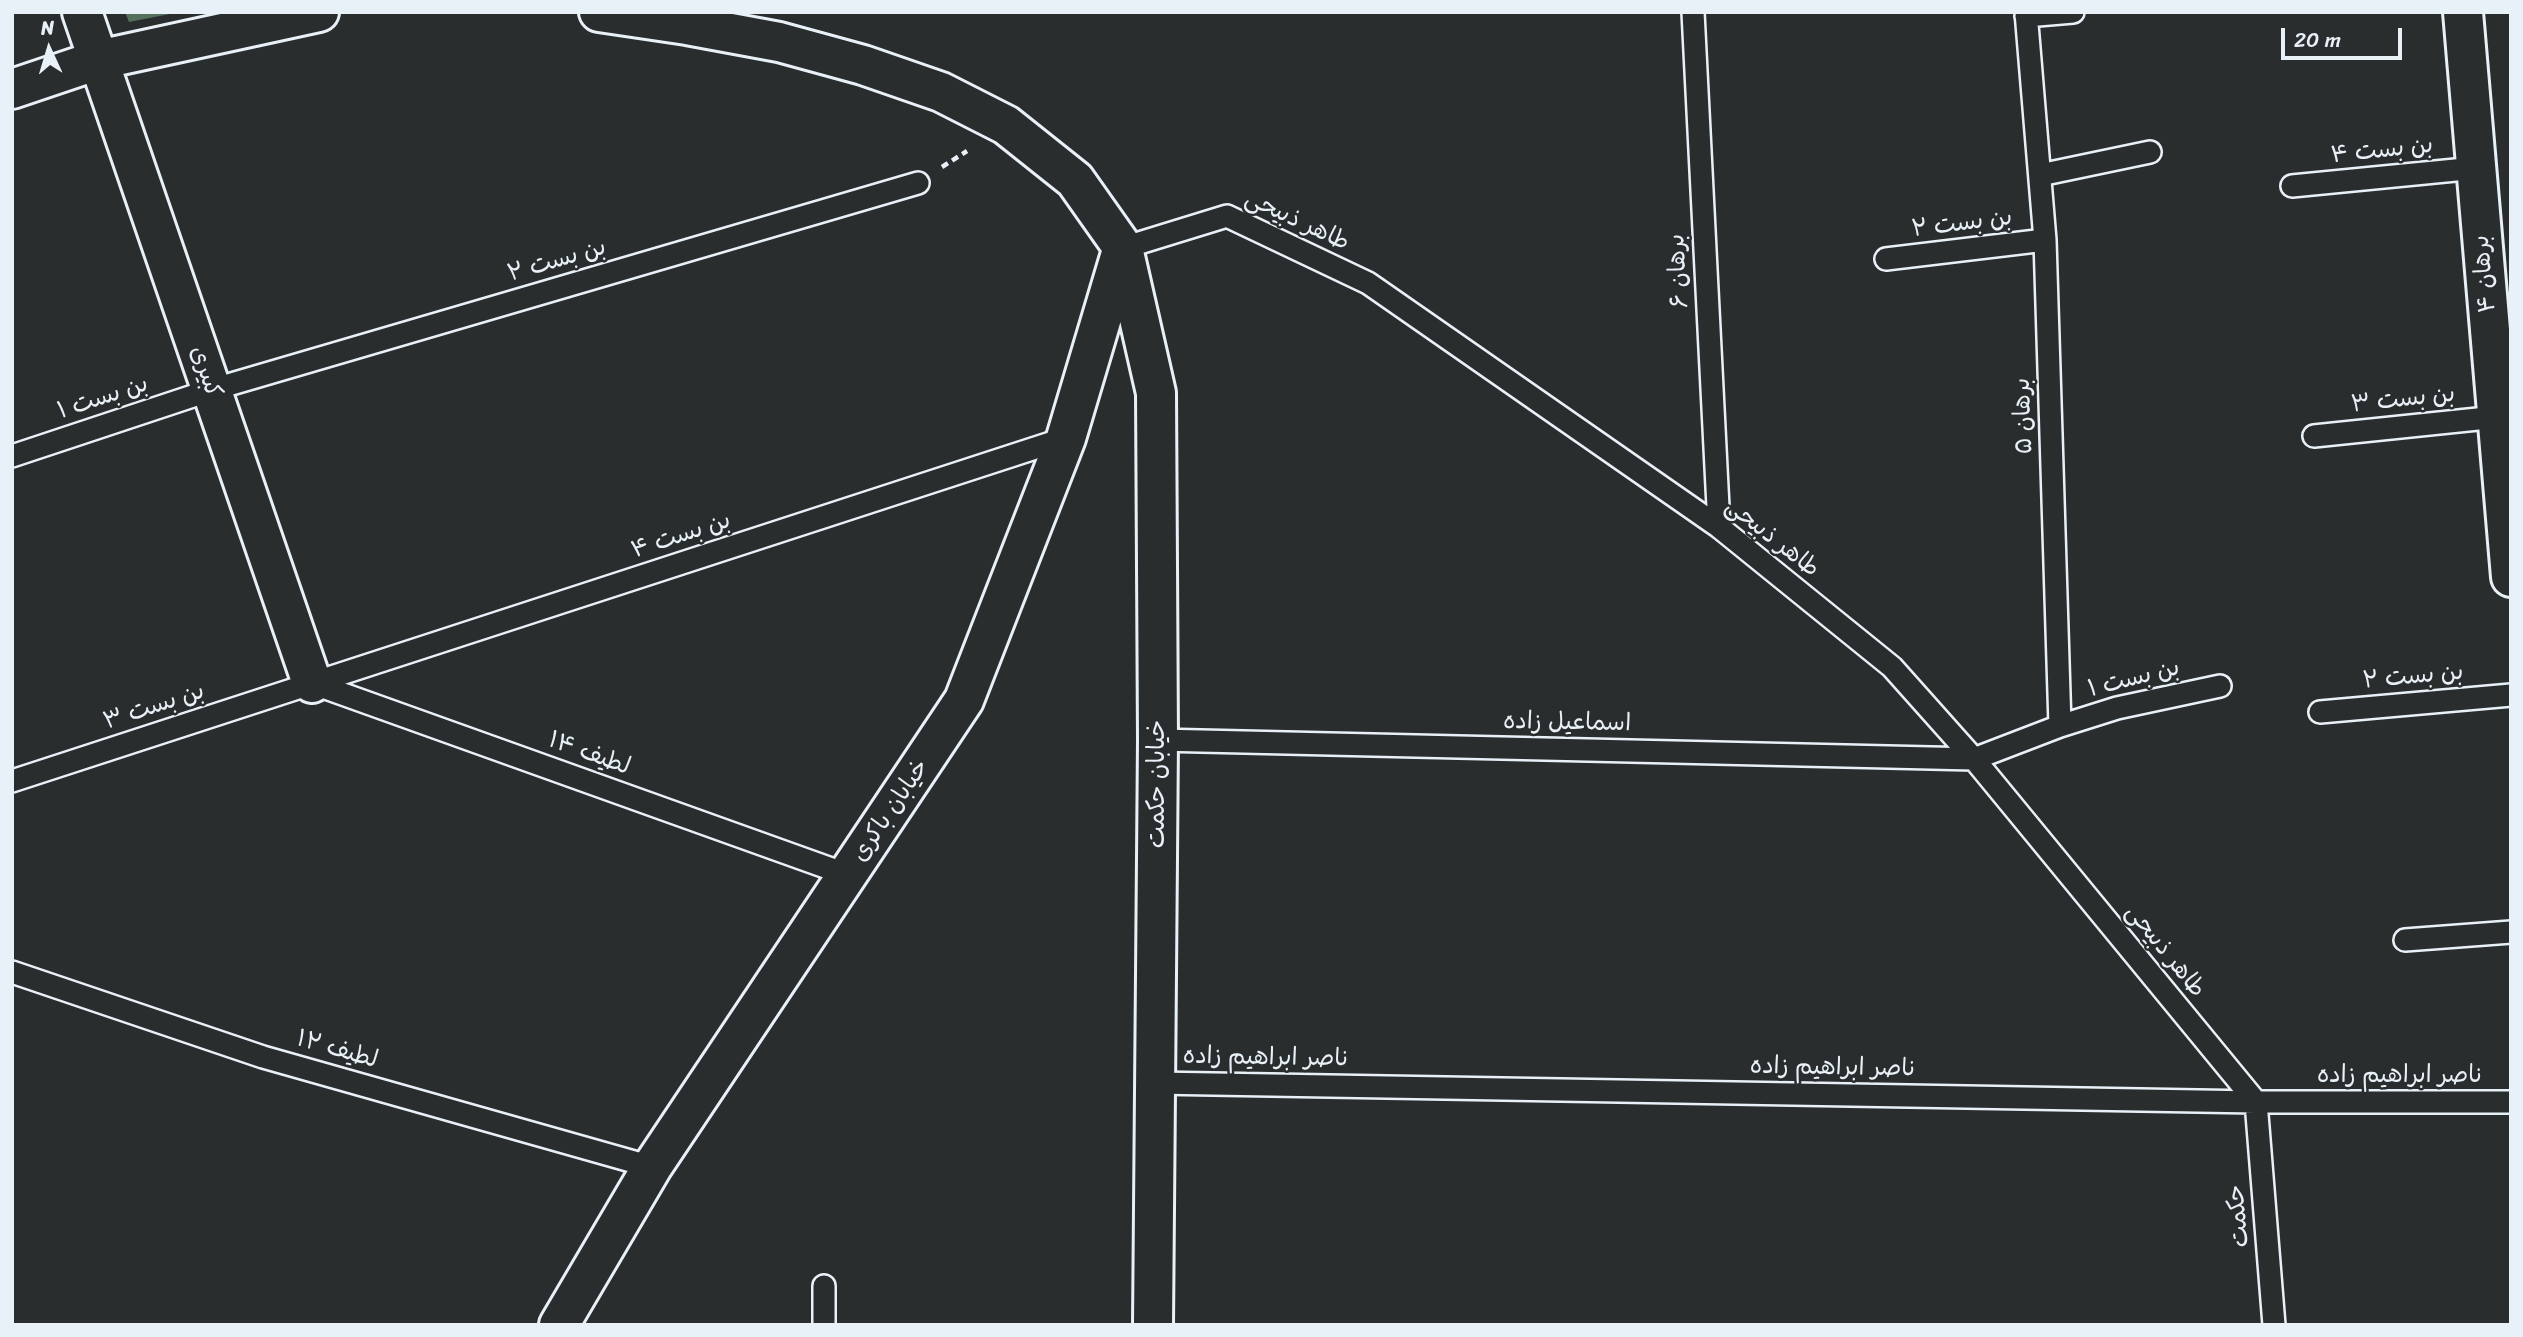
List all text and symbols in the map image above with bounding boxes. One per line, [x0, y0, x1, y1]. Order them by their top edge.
text: N [40, 11, 55, 44]
north arrow [14, 14, 84, 84]
scale bar [2285, 14, 2406, 58]
text: 20 m [2294, 21, 2341, 59]
street label: بن بست ۴ [2329, 131, 2435, 171]
street label: طاهر ذبیحی [1240, 184, 1354, 258]
street label: بن بست ۲ [1910, 204, 2014, 244]
street label: بن بست ۲ [504, 233, 610, 289]
street label: برهان ۶ [1663, 233, 1695, 309]
street label: برهان ۴ [2467, 234, 2503, 314]
street label: کبیری [183, 342, 227, 402]
street label: بن بست ۱ [54, 370, 152, 426]
street label: برهان ۵ [2008, 377, 2040, 455]
street label: بن بست ۳ [2350, 380, 2456, 420]
street label: طاهر ذبیحی [1719, 492, 1825, 584]
street label: بن بست ۴ [628, 506, 734, 566]
street label: بن بست ۱ [2085, 654, 2183, 704]
street label: بن بست ۲ [2361, 658, 2465, 696]
street label: بن بست ۳ [100, 677, 208, 737]
street label: اسماعیل زاده [1503, 707, 1631, 739]
street label: خیابان حکمت [1144, 720, 1172, 848]
street label: لطیف ۱۴ [544, 726, 634, 782]
street label: خیابان باکری [846, 754, 936, 868]
street label: طاهر ذبیحی [2119, 898, 2211, 1004]
street label: لطیف ۱۲ [293, 1025, 381, 1075]
street label: ناصر ابراهیم زاده [1183, 1042, 1349, 1074]
street label: ناصر ابراهیم زاده [1750, 1052, 1916, 1084]
street label: ناصر ابراهیم زاده [2317, 1062, 2483, 1090]
street label: حکمت [2222, 1183, 2256, 1249]

